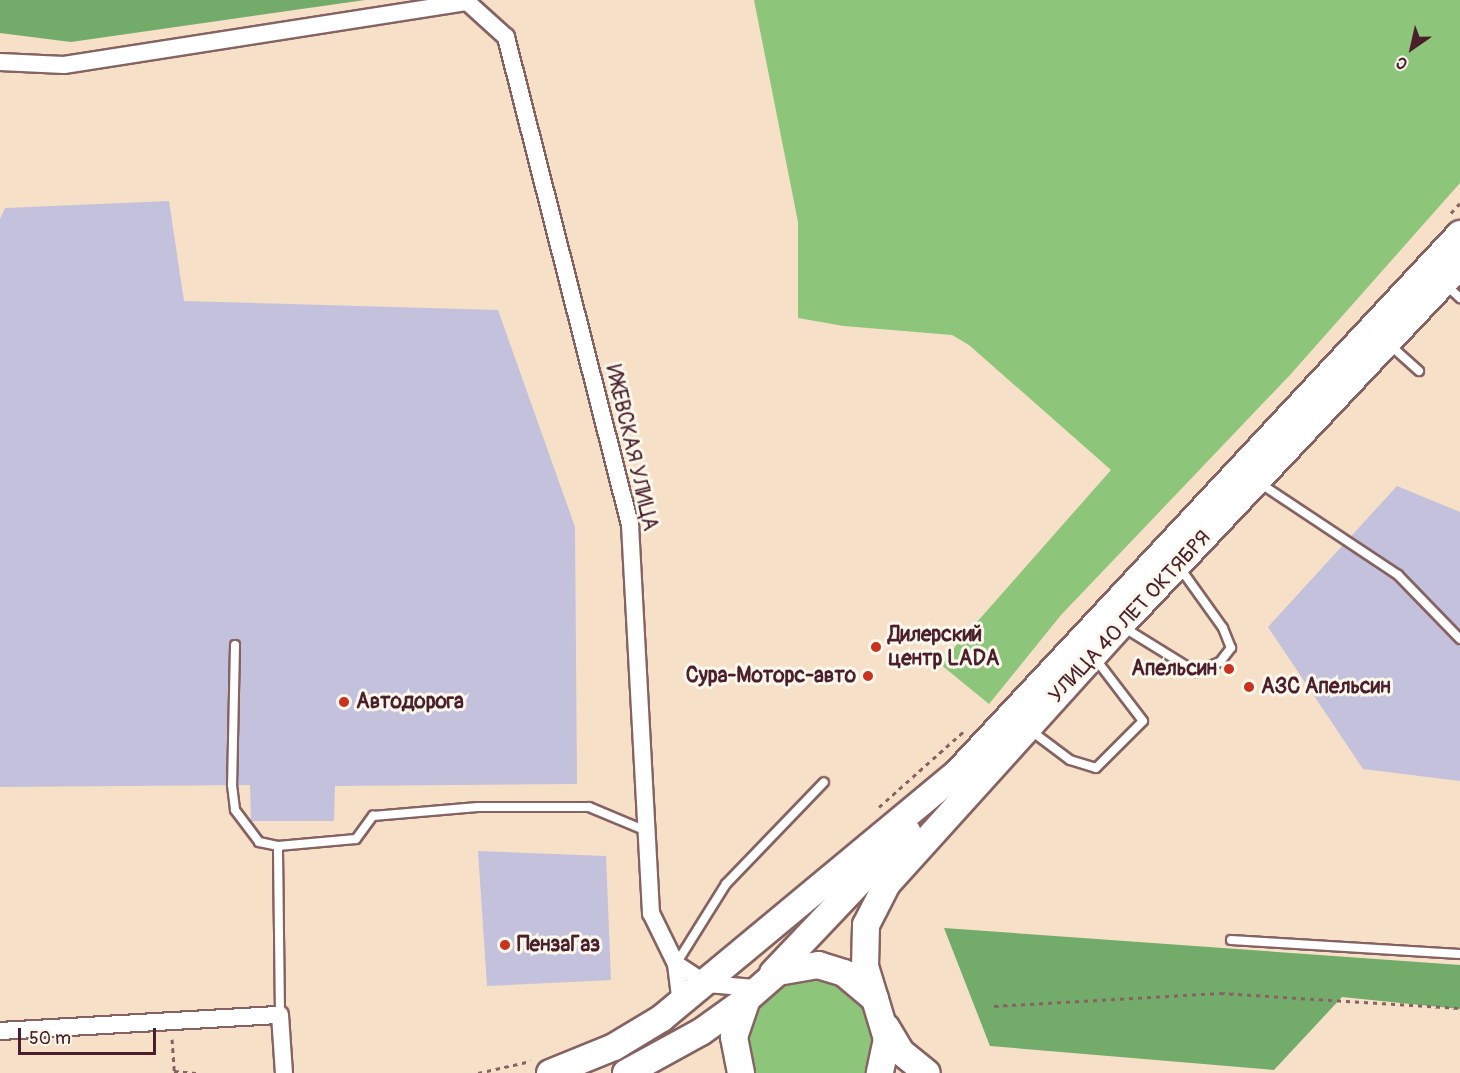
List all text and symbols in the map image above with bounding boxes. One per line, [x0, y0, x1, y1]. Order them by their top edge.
north arrow [1382, 18, 1442, 78]
text: С [1392, 52, 1412, 74]
street label: ИЖЕВСКАЯ УЛИЦА [600, 362, 662, 534]
street label: УЛИЦА 40 ЛЕТ ОКТЯБРЯ [1044, 526, 1216, 708]
place label: Дилерский центр LADA [888, 622, 999, 672]
marker: Дилерский центр LADA [869, 640, 883, 654]
place label: Апельсин [1131, 656, 1217, 682]
marker: Апельсин [1222, 662, 1236, 676]
place label: Сура-Моторс-авто [686, 663, 856, 689]
marker: Сура-Моторс-авто [861, 669, 875, 683]
place label: АЗС Апельсин [1261, 674, 1391, 700]
marker: АЗС Апельсин [1242, 680, 1256, 694]
place label: Автодорога [356, 689, 464, 715]
marker: Автодорога [337, 695, 351, 709]
place label: ПензаГаз [517, 932, 600, 958]
marker: ПензаГаз [498, 938, 512, 952]
scale bar [21, 1016, 159, 1054]
text: 50 m [29, 1027, 71, 1050]

